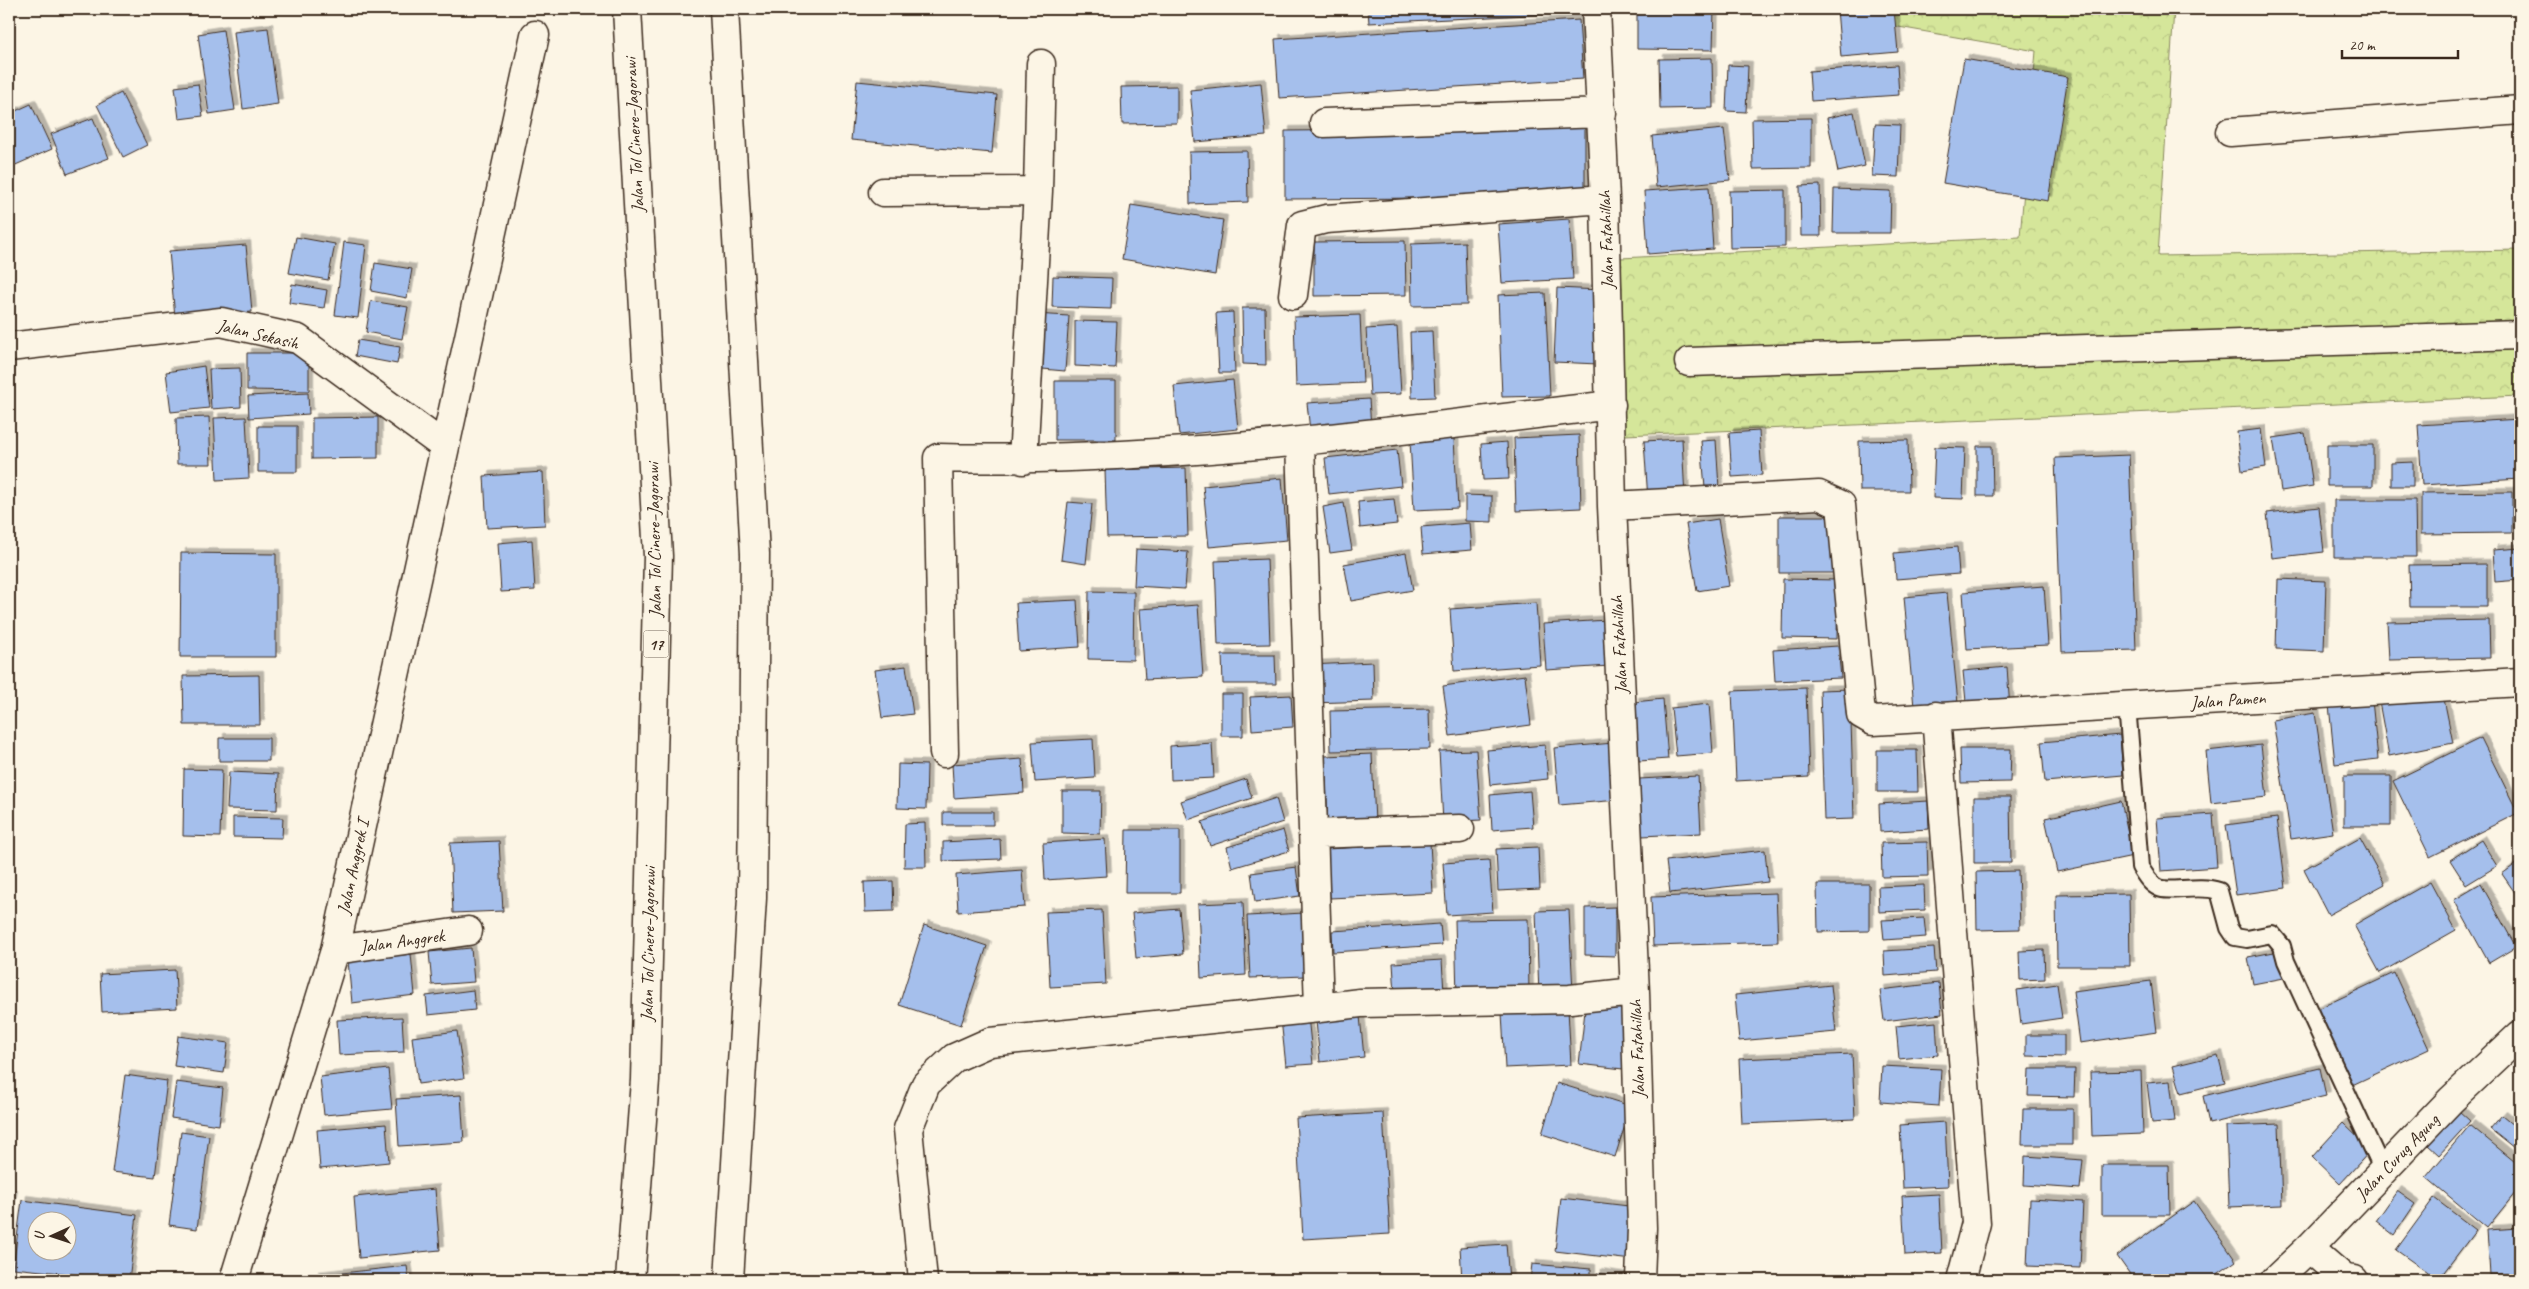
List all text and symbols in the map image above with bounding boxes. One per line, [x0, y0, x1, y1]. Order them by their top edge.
scale bar [2342, 28, 2458, 60]
text: 20 m [2349, 36, 2376, 55]
street label: Jalan Tol Cinere–Jagorawi [619, 54, 649, 214]
street label: Jalan Fatahillah [1593, 189, 1619, 291]
street label: Jalan Sekasih [214, 314, 302, 354]
street label: Jalan Tol Cinere–Jagorawi [642, 460, 666, 619]
street label: Jalan Fatahillah [1605, 594, 1633, 696]
road number: 17 [644, 630, 668, 658]
street label: Jalan Pamen [2189, 686, 2267, 714]
street label: Jalan Anggrek I [332, 814, 375, 917]
street label: Jalan Tol Cinere–Jagorawi [636, 864, 660, 1023]
street label: Jalan Anggrek [358, 924, 447, 958]
street label: Jalan Fatahillah [1624, 998, 1650, 1100]
street label: Jalan Curug Agung [2350, 1108, 2445, 1206]
north arrow [28, 1212, 78, 1262]
text: U [31, 1230, 48, 1240]

